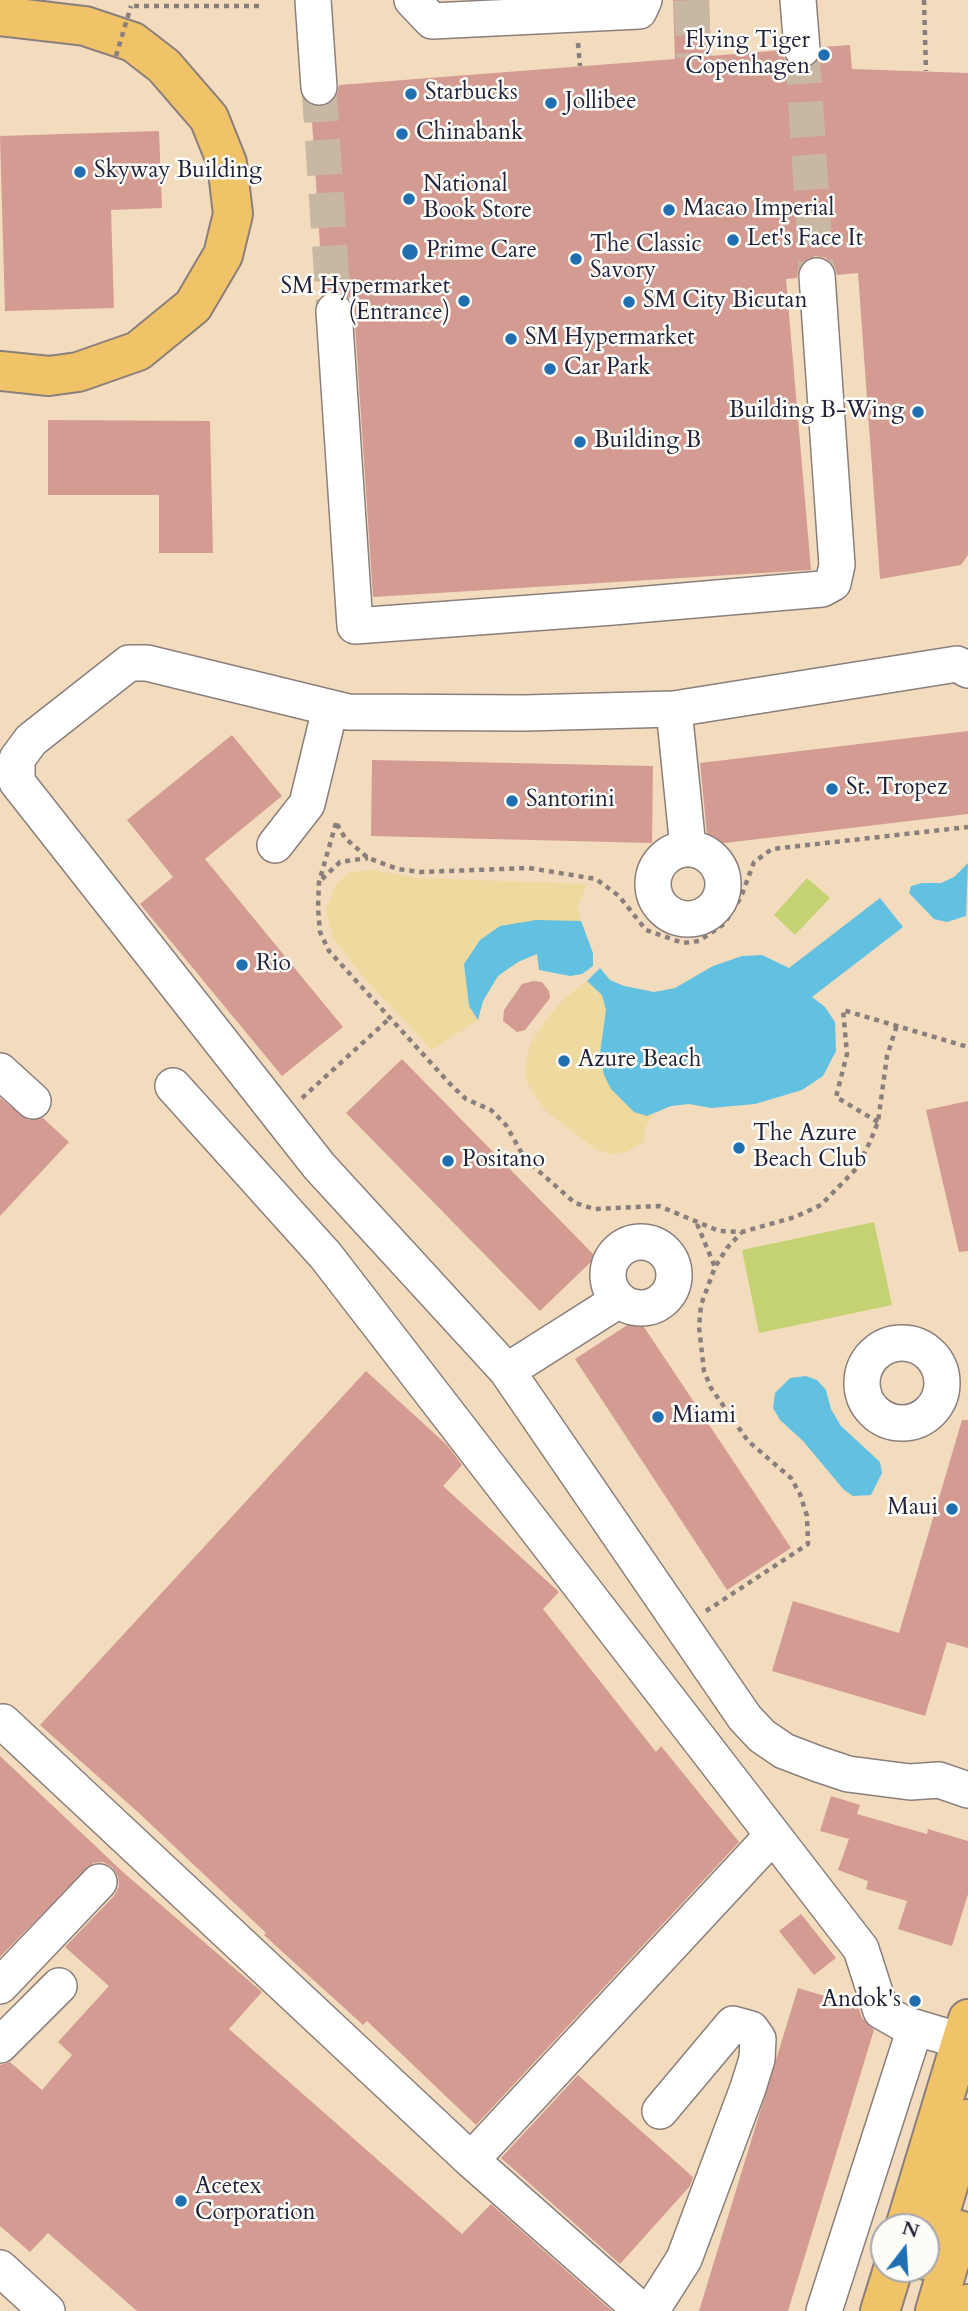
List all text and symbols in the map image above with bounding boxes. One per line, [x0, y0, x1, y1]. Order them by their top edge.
place label: Flying Tiger Copenhagen [685, 28, 810, 82]
marker: Flying Tiger Copenhagen [816, 47, 832, 63]
place label: Starbucks [425, 80, 518, 108]
marker: Starbucks [403, 86, 419, 102]
place label: Jollibee [565, 89, 637, 117]
marker: Jollibee [543, 95, 559, 111]
place label: Chinabank [416, 120, 523, 148]
marker: Chinabank [394, 126, 410, 142]
place label: Skyway Building [94, 158, 262, 186]
marker: Skyway Building [72, 164, 88, 180]
place label: National Book Store [423, 172, 532, 226]
marker: National Book Store [401, 191, 417, 207]
place label: Macao Imperial [683, 196, 834, 224]
marker: Macao Imperial [661, 202, 677, 218]
place label: Let's Face It [747, 226, 863, 254]
place label: The Classic Savory [590, 232, 702, 286]
marker: Let's Face It [725, 232, 741, 248]
place label: Prime Care [426, 238, 537, 266]
marker: Prime Care [400, 242, 420, 262]
marker: The Classic Savory [568, 251, 584, 267]
place label: SM Hypermarket (Entrance) [280, 274, 450, 328]
place label: SM City Bicutan [643, 288, 808, 316]
marker: SM Hypermarket (Entrance) [456, 293, 472, 309]
marker: SM City Bicutan [621, 294, 637, 310]
place label: SM Hypermarket [525, 325, 695, 353]
marker: SM Hypermarket [503, 331, 519, 347]
place label: Car Park [564, 355, 650, 383]
marker: Car Park [542, 361, 558, 377]
place label: Building B-Wing [729, 398, 904, 426]
marker: Building B-Wing [910, 404, 926, 420]
place label: Building B [594, 428, 701, 456]
marker: Building B [572, 434, 588, 450]
place label: St. Tropez [846, 775, 947, 803]
marker: St. Tropez [824, 781, 840, 797]
place label: Santorini [526, 787, 615, 815]
marker: Santorini [504, 793, 520, 809]
place label: Rio [256, 951, 291, 979]
marker: Rio [234, 957, 250, 973]
place label: Azure Beach [578, 1047, 701, 1075]
marker: Azure Beach [556, 1053, 572, 1069]
place label: The Azure Beach Club [753, 1121, 867, 1175]
marker: The Azure Beach Club [731, 1140, 747, 1156]
place label: Positano [462, 1147, 545, 1175]
marker: Positano [440, 1153, 456, 1169]
place label: Miami [672, 1403, 736, 1431]
marker: Miami [650, 1409, 666, 1425]
place label: Maui [887, 1495, 938, 1523]
marker: Maui [944, 1501, 960, 1517]
place label: Andok's [822, 1987, 901, 2015]
marker: Andok's [907, 1993, 923, 2009]
place label: Acetex Corporation [195, 2174, 316, 2228]
marker: Acetex Corporation [173, 2193, 189, 2209]
north arrow [870, 2213, 940, 2283]
text: N [899, 2215, 922, 2245]

